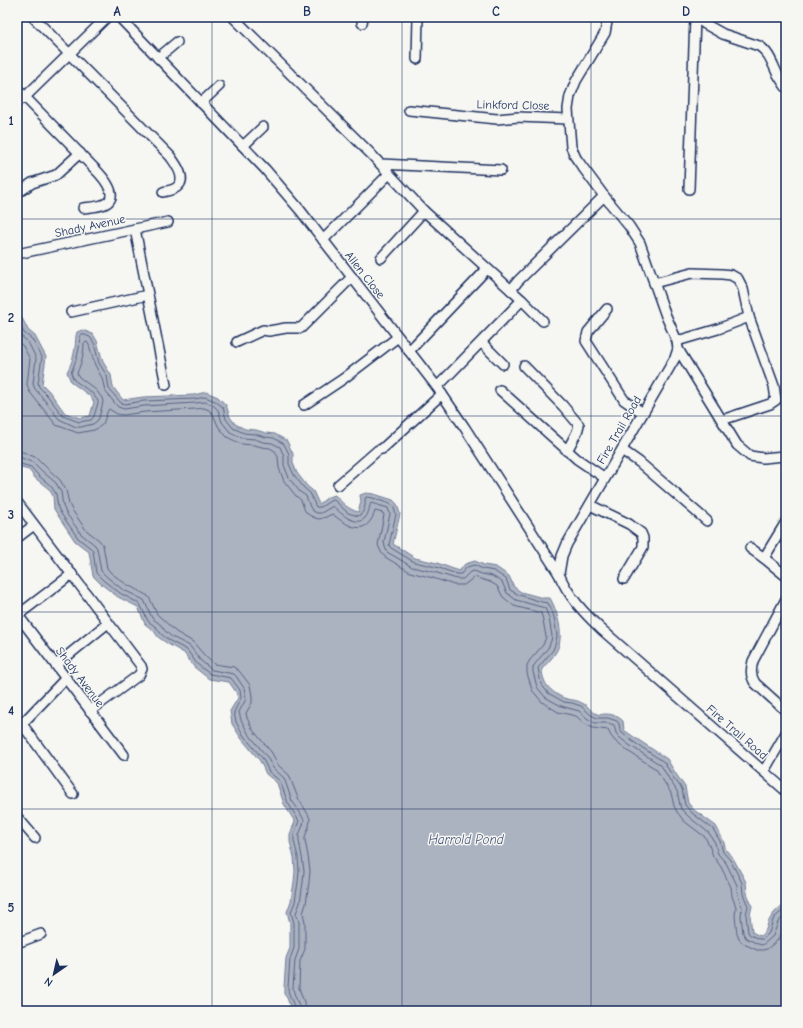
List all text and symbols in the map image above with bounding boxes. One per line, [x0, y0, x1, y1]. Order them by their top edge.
text: A [113, 4, 121, 19]
text: B [303, 4, 311, 19]
text: C [492, 4, 500, 19]
text: D [682, 4, 690, 19]
street label: Linkford Close [477, 97, 549, 113]
text: 1 [8, 113, 14, 128]
street label: Shady Avenue [54, 212, 126, 240]
street label: Allen Close [342, 249, 388, 301]
text: 2 [8, 310, 14, 325]
street label: Fire Trail Road [594, 393, 644, 467]
text: 3 [8, 507, 14, 522]
street label: Shady Avenue [53, 644, 107, 710]
street label: Fire Trail Road [704, 702, 770, 762]
text: 4 [8, 703, 14, 718]
water label: Harrold Pond [428, 832, 505, 847]
text: 5 [8, 900, 15, 915]
north arrow [34, 954, 74, 994]
text: N [42, 974, 55, 989]

